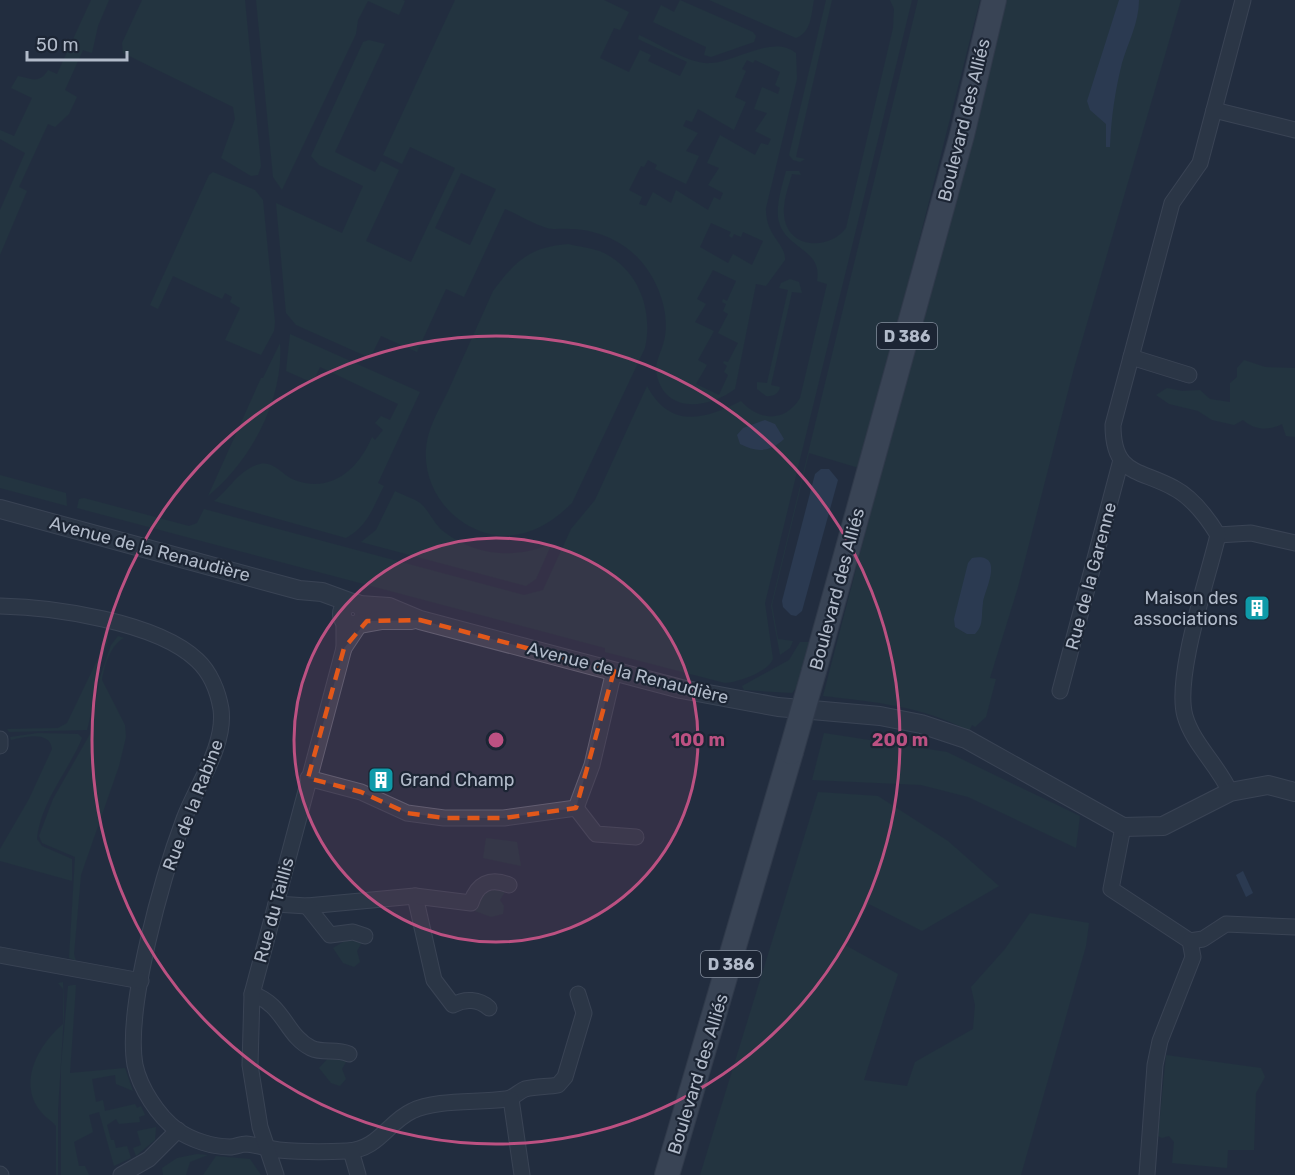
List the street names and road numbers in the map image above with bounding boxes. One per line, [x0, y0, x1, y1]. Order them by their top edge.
street label: Boulevard des Alliés [933, 36, 995, 204]
road number: D 386 [877, 323, 937, 349]
street label: Rue de la Garenne [1061, 500, 1121, 652]
street label: Boulevard des Alliés [805, 506, 869, 672]
street label: Avenue de la Renaudière [47, 512, 253, 586]
street label: Avenue de la Renaudière [525, 637, 731, 709]
street label: Rue de la Rabine [158, 736, 228, 874]
street label: Rue du Taillis [249, 855, 299, 965]
road number: D 386 [701, 951, 761, 977]
street label: Boulevard des Alliés [663, 991, 733, 1157]

